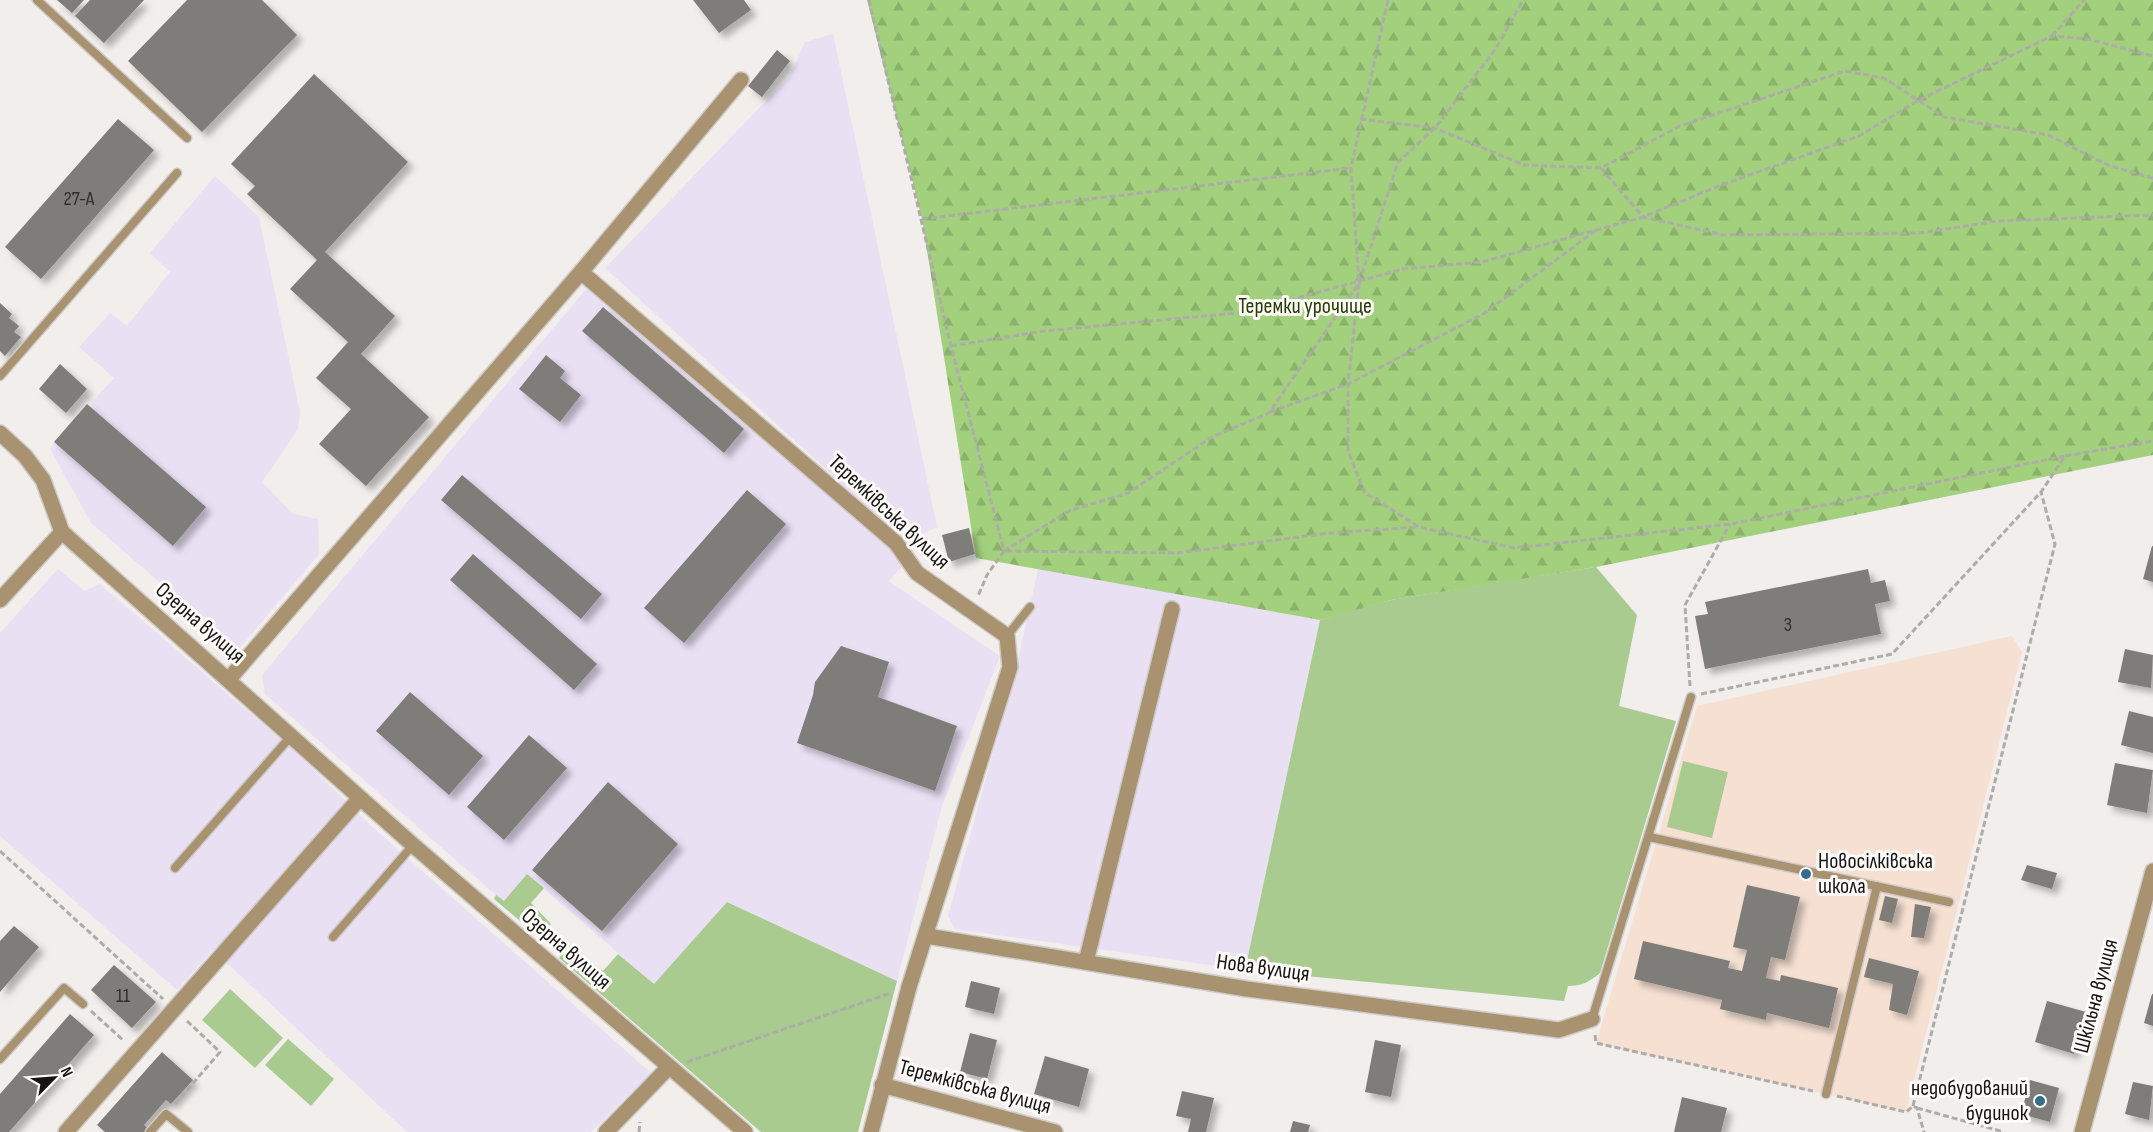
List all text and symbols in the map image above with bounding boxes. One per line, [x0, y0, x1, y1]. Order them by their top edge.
house number: 27-А [64, 187, 95, 211]
park label: Теремки урочище [1238, 293, 1372, 320]
street label: Теремківська вулиця [823, 449, 955, 575]
street label: Озерна вулиця [150, 577, 250, 669]
house number: 3 [1784, 613, 1792, 637]
place label: Новосілківська школа [1818, 848, 1933, 900]
marker: Новосілківська школа [1799, 867, 1813, 881]
street label: Озерна вулиця [516, 903, 616, 995]
street label: Шкільна вулиця [2068, 936, 2124, 1056]
street label: Нова вулиця [1215, 948, 1311, 988]
house number: 11 [116, 984, 130, 1008]
north arrow [24, 1048, 84, 1108]
street label: Теремківська вулиця [896, 1054, 1054, 1120]
text: N [56, 1064, 77, 1080]
place label: недобудований будинок [1911, 1075, 2029, 1127]
marker: недобудований будинок [2033, 1094, 2047, 1108]

